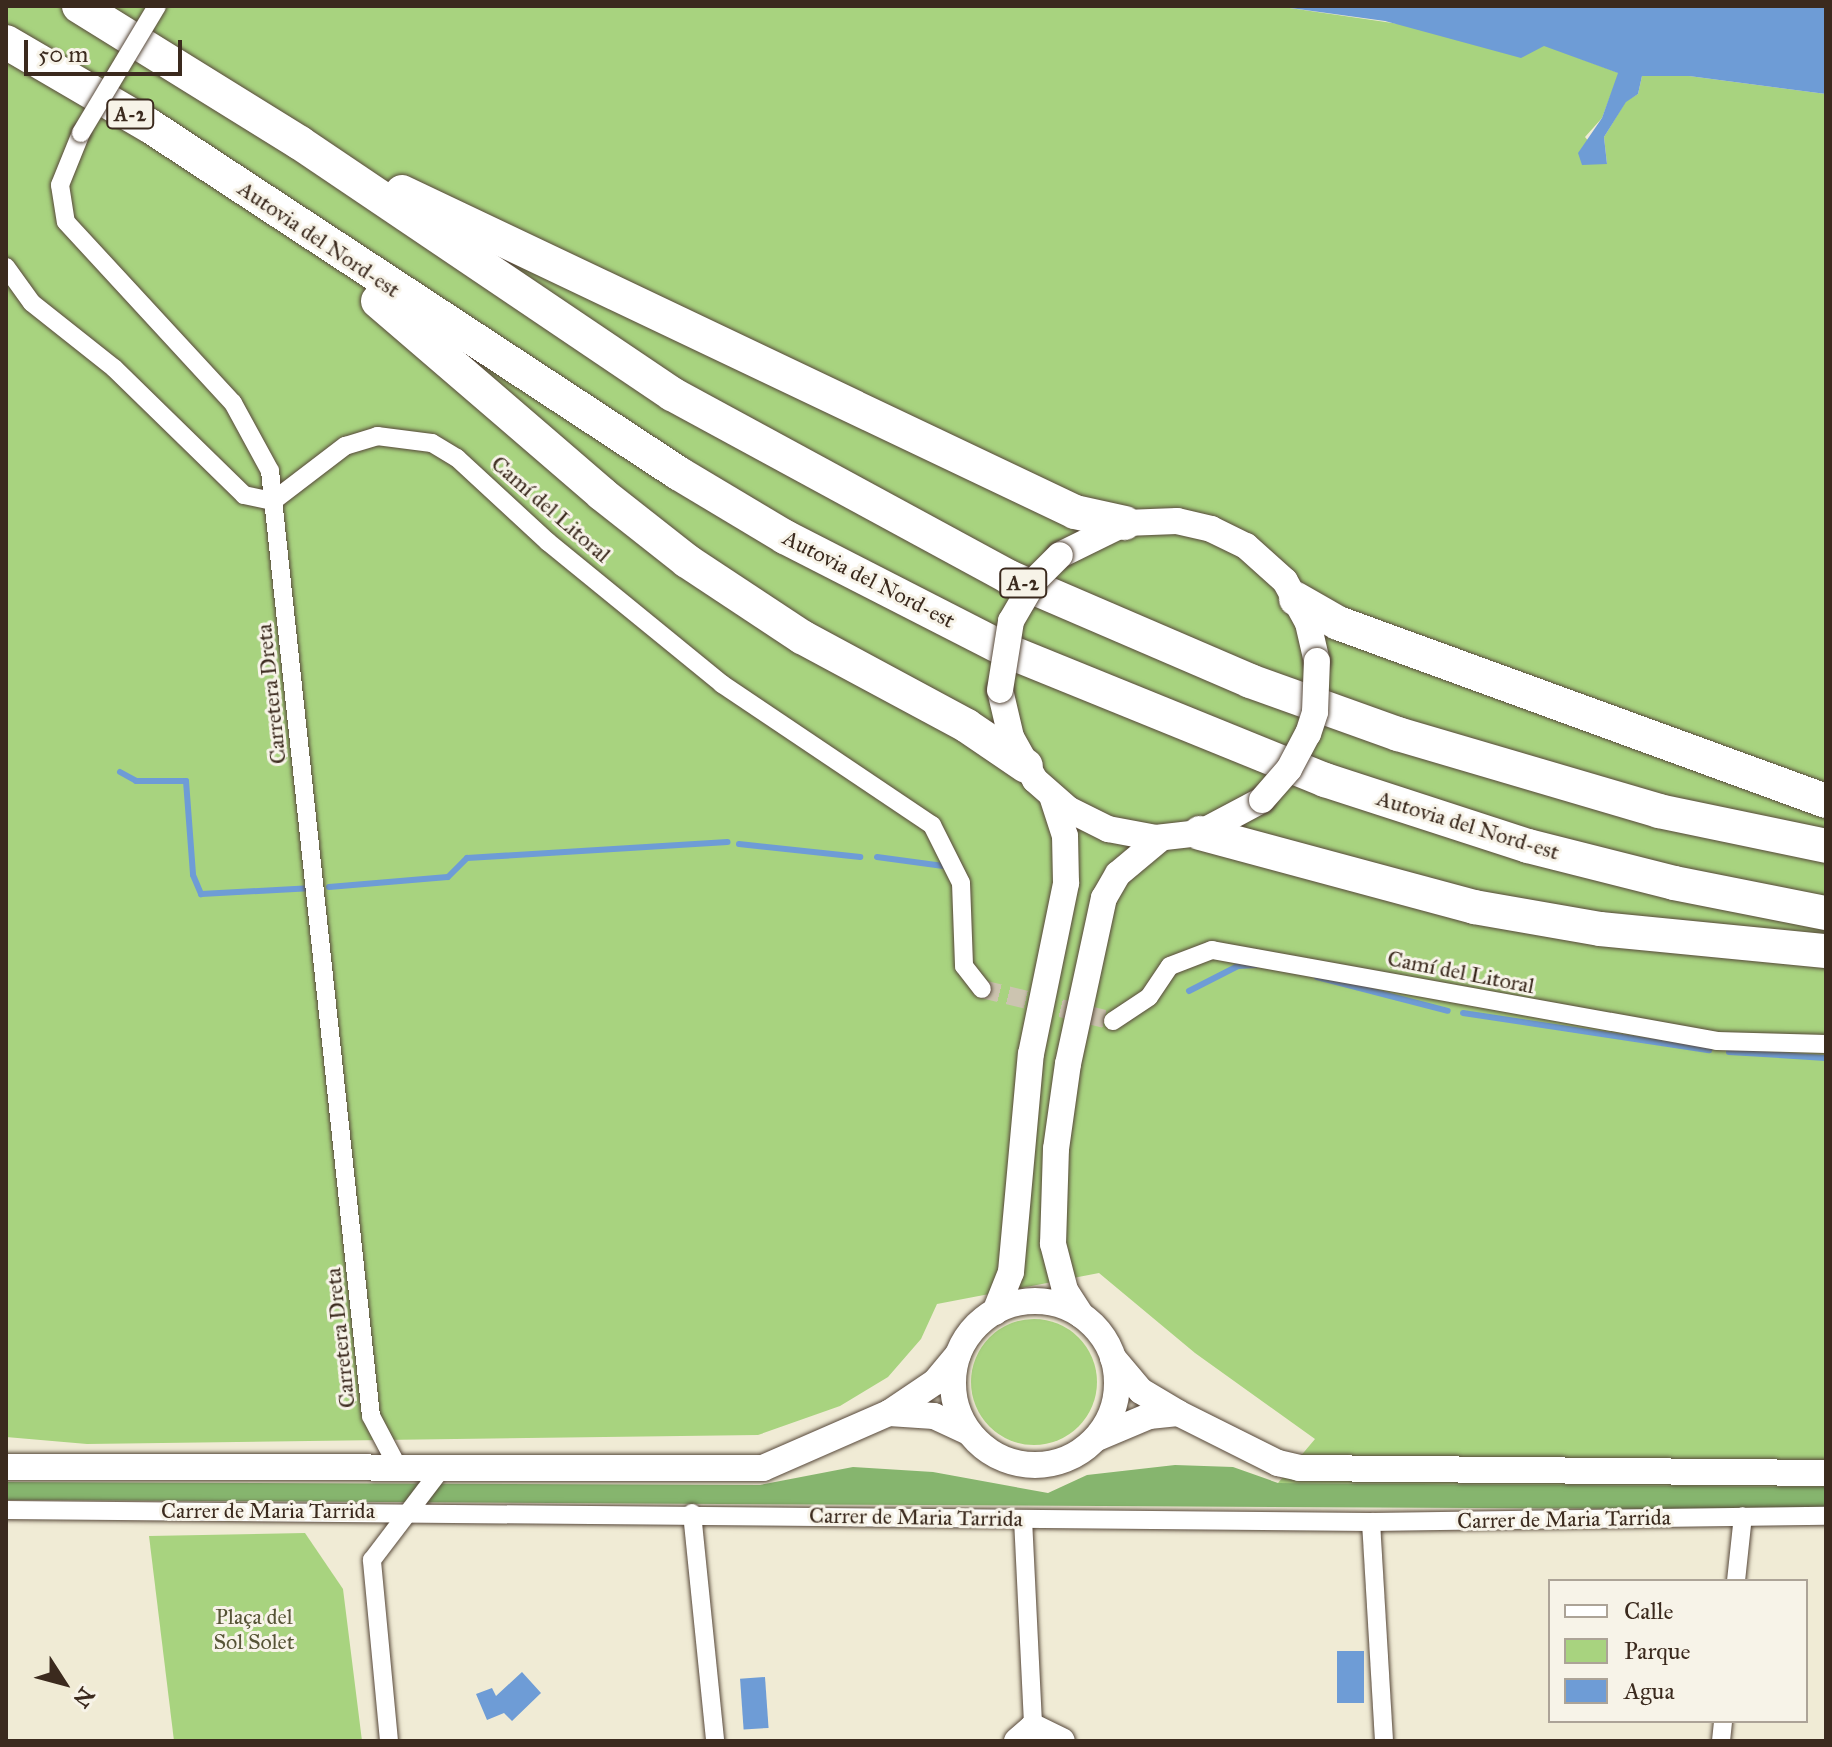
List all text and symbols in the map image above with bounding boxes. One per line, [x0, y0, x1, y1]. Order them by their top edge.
scale bar [28, 24, 186, 74]
text: 50 m [38, 39, 88, 69]
road number: A-2 [106, 98, 154, 130]
street label: Autovia del Nord-est [233, 175, 405, 303]
street label: Camí del Litoral [486, 450, 616, 568]
street label: Autovia del Nord-est [779, 524, 959, 634]
road number: A-2 [999, 567, 1047, 599]
street label: Carretera Dreta [251, 623, 291, 765]
street label: Autovia del Nord-est [1374, 785, 1562, 865]
street label: Camí del Litoral [1385, 945, 1537, 999]
street label: Carretera Dreta [320, 1267, 360, 1409]
street label: Carrer de Maria Tarrida [161, 1498, 375, 1524]
street label: Carrer de Maria Tarrida [809, 1502, 1023, 1532]
street label: Carrer de Maria Tarrida [1457, 1504, 1671, 1534]
legend [1548, 1579, 1808, 1723]
text: Calle [1624, 1596, 1673, 1626]
park label: Plaça del Sol Solet [213, 1603, 295, 1654]
text: Parque [1624, 1636, 1691, 1666]
north arrow [24, 1643, 104, 1723]
text: Agua [1624, 1676, 1675, 1706]
text: N [67, 1682, 100, 1713]

